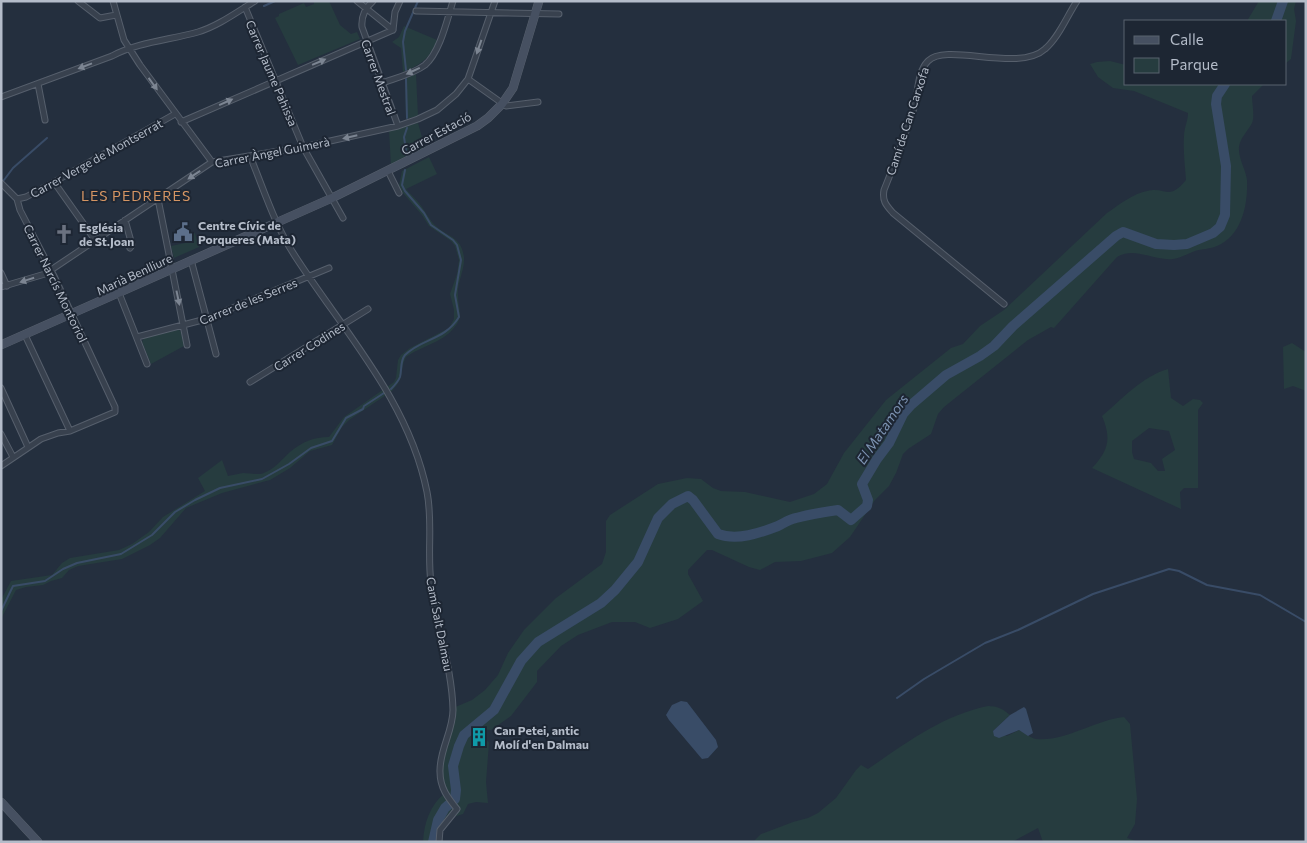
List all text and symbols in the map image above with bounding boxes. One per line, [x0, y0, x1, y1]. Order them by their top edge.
street label: Carrer Jaume Pahissa [242, 18, 301, 129]
legend [1124, 20, 1287, 85]
text: Calle [1170, 30, 1204, 48]
street label: Carrer Mestral [359, 37, 399, 117]
one-way arrow [475, 40, 482, 55]
text: Parque [1170, 55, 1218, 73]
one-way arrow [312, 57, 326, 65]
one-way arrow [77, 62, 92, 70]
street label: Camí de Can Carxofa [883, 65, 931, 177]
one-way arrow [406, 67, 420, 75]
one-way arrow [147, 77, 157, 90]
one-way arrow [219, 98, 233, 106]
street label: Carrer Estació [399, 109, 473, 157]
street label: Carrer Verge de Montserrat [27, 116, 165, 200]
one-way arrow [343, 133, 358, 141]
street label: Carrer Àngel Guimerà [213, 134, 331, 170]
one-way arrow [187, 170, 201, 180]
district label: LES PEDRERES [81, 187, 191, 204]
place label: Centre Cívic de Porqueres (Mata) [198, 218, 296, 246]
place label: Església de St.Joan [79, 220, 134, 249]
public building icon: Centre Cívic de Porqueres (Mata) [172, 221, 194, 243]
street label: Carrer Narcís Montoriol [21, 222, 91, 344]
church icon: Església de St.Joan [53, 223, 75, 245]
street label: Marià Benlliure [94, 250, 174, 298]
street label: Carrer de les Serres [197, 275, 299, 327]
one-way arrow [20, 276, 35, 284]
one-way arrow [174, 291, 182, 307]
street label: Carrer Codines [271, 319, 347, 373]
water label: El Matamors [852, 391, 912, 467]
street label: Camí Salt Dalmau [424, 576, 456, 672]
place label: Can Petei, antic Molí d'en Dalmau [494, 723, 589, 751]
building icon: Can Petei, antic Molí d'en Dalmau [468, 726, 490, 748]

